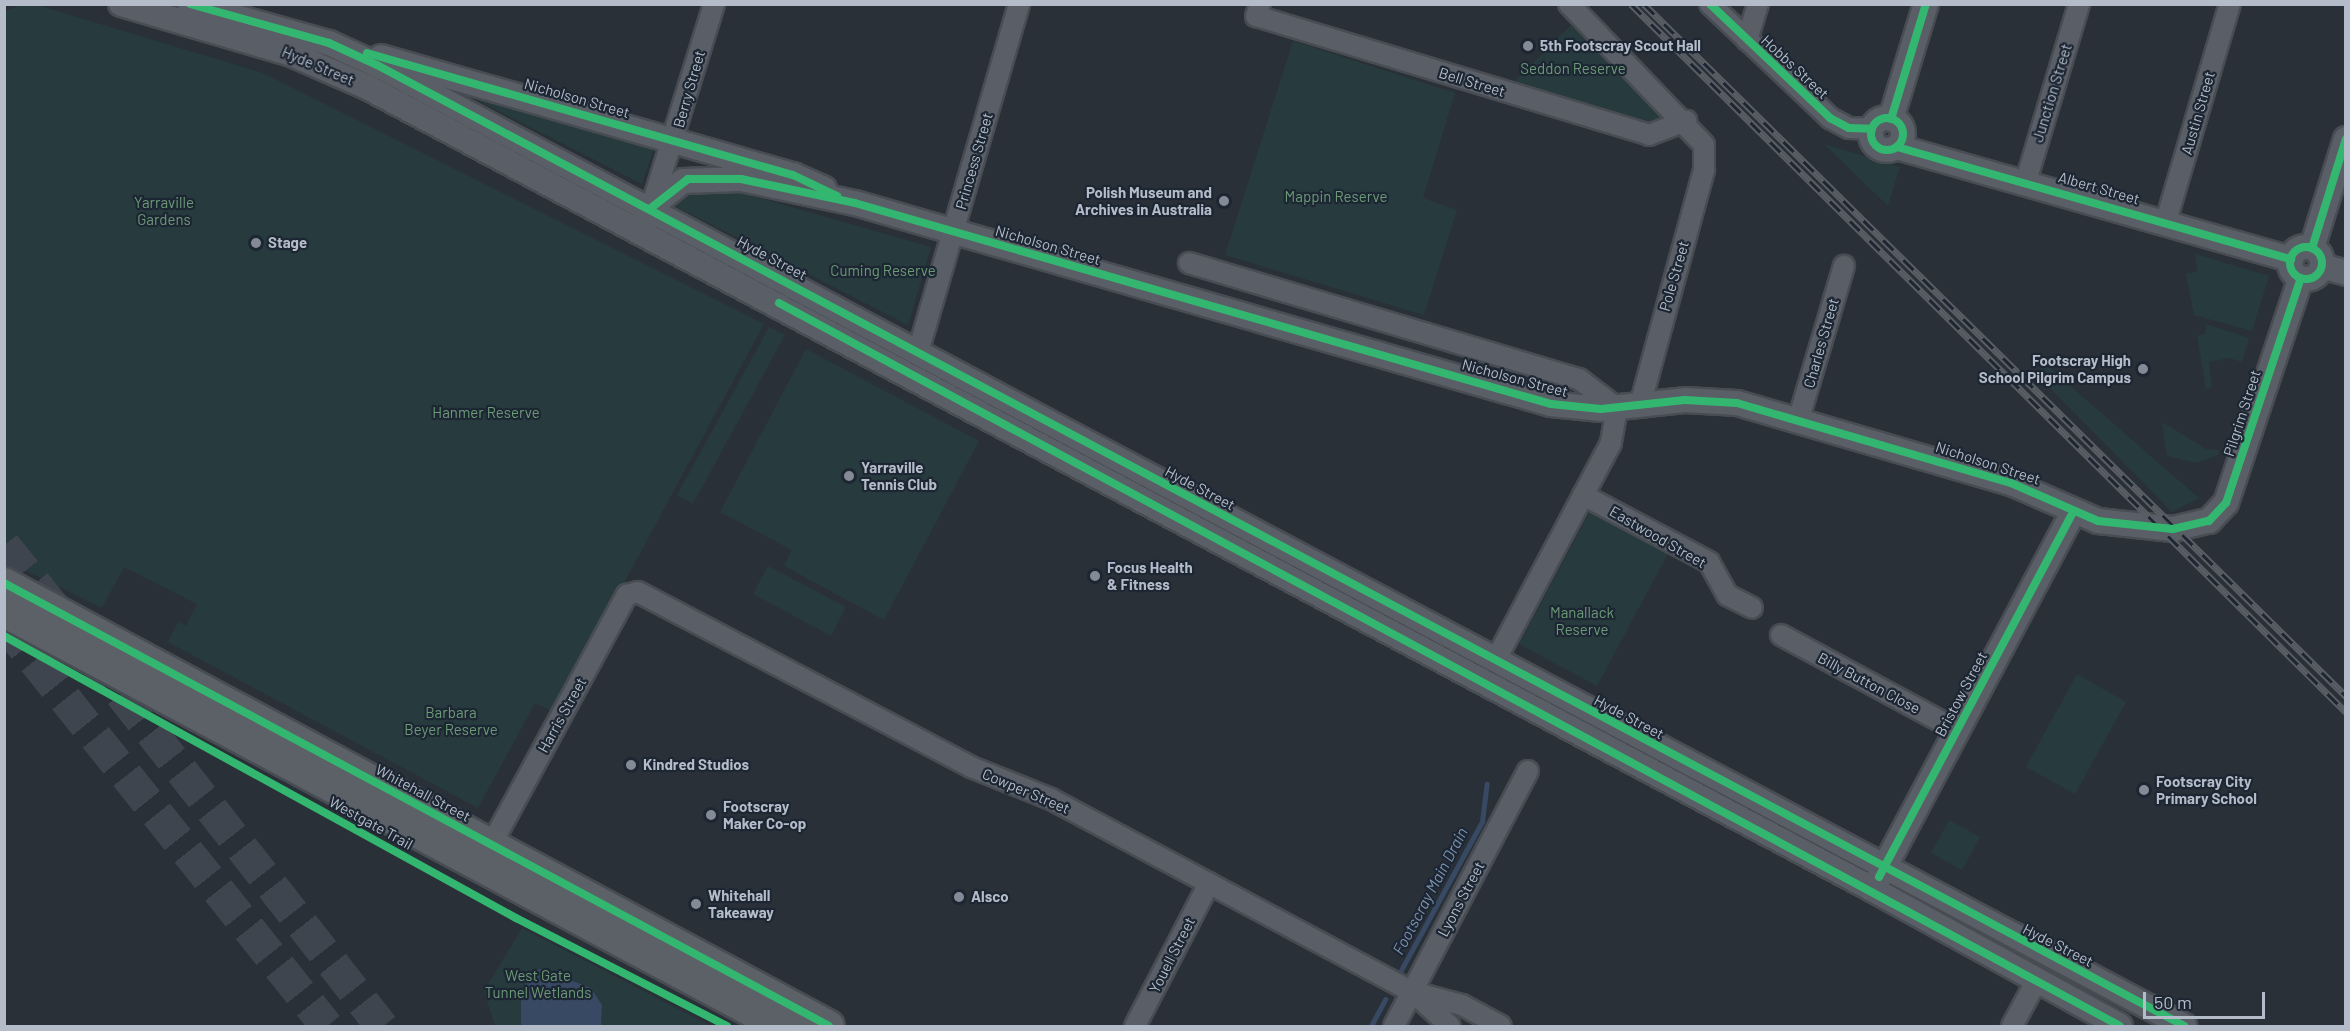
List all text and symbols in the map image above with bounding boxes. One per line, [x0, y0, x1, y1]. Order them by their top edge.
street label: Hobbs Street [1758, 31, 1832, 103]
place label: 5th Footscray Scout Hall [1540, 37, 1701, 55]
marker: 5th Footscray Scout Hall [1521, 39, 1535, 53]
street label: Junction Street [2028, 42, 2076, 144]
street label: Hyde Street [279, 43, 357, 89]
street label: Berry Street [669, 48, 709, 130]
park label: Seddon Reserve [1520, 60, 1626, 78]
street label: Bell Street [1437, 63, 1507, 101]
street label: Austin Street [2178, 69, 2218, 157]
street label: Nicholson Street [522, 74, 632, 122]
street label: Princess Street [952, 110, 996, 212]
street label: Albert Street [2056, 168, 2142, 208]
place label: Polish Museum and Archives in Australia [1075, 183, 1212, 218]
park label: Mappin Reserve [1285, 188, 1387, 206]
park label: Yarraville Gardens [134, 193, 194, 228]
marker: Polish Museum and Archives in Australia [1217, 194, 1231, 208]
street label: Nicholson Street [993, 221, 1103, 269]
street label: Hyde Street [734, 232, 810, 284]
place label: Stage [268, 234, 307, 252]
marker: Stage [249, 236, 263, 250]
street label: Pole Street [1655, 239, 1693, 313]
park label: Cuming Reserve [830, 262, 936, 280]
street label: Charles Street [1800, 296, 1842, 390]
place label: Footscray High School Pilgrim Campus [1979, 351, 2131, 386]
street label: Nicholson Street [1460, 355, 1570, 401]
marker: Footscray High School Pilgrim Campus [2136, 362, 2150, 376]
street label: Pilgrim Street [2220, 368, 2264, 458]
park label: Hanmer Reserve [432, 404, 540, 422]
street label: Nicholson Street [1933, 438, 2043, 488]
place label: Yarraville Tennis Club [861, 458, 937, 493]
street label: Hyde Street [1162, 462, 1238, 514]
marker: Yarraville Tennis Club [842, 469, 856, 483]
street label: Eastwood Street [1607, 502, 1709, 572]
place label: Focus Health & Fitness [1107, 558, 1193, 593]
marker: Focus Health & Fitness [1088, 569, 1102, 583]
park label: Manallack Reserve [1550, 603, 1614, 638]
street label: Billy Button Close [1815, 648, 1923, 718]
street label: Bristow Street [1931, 648, 1991, 740]
street label: Harris Street [534, 674, 590, 756]
street label: Hyde Street [1591, 691, 1667, 743]
park label: Barbara Beyer Reserve [404, 703, 498, 738]
place label: Kindred Studios [643, 756, 749, 774]
marker: Kindred Studios [624, 758, 638, 772]
street label: Whitehall Street [372, 760, 474, 826]
street label: Cowper Street [980, 764, 1072, 818]
place label: Footscray City Primary School [2156, 772, 2257, 807]
marker: Footscray City Primary School [2137, 783, 2151, 797]
street label: Westgate Trail [326, 793, 416, 853]
place label: Footscray Maker Co-op [723, 797, 806, 832]
marker: Footscray Maker Co-op [704, 808, 718, 822]
water label: Footscray Main Drain [1388, 824, 1472, 958]
street label: Lyons Street [1434, 858, 1488, 940]
place label: Whitehall Takeaway [708, 886, 774, 921]
place label: Alsco [971, 888, 1009, 906]
marker: Alsco [952, 890, 966, 904]
marker: Whitehall Takeaway [689, 897, 703, 911]
street label: Youell Street [1145, 914, 1199, 996]
street label: Hyde Street [2020, 920, 2096, 970]
park label: West Gate Tunnel Wetlands [485, 966, 591, 1001]
scale bar [2146, 980, 2268, 1018]
text: 50 m [2154, 991, 2192, 1013]

